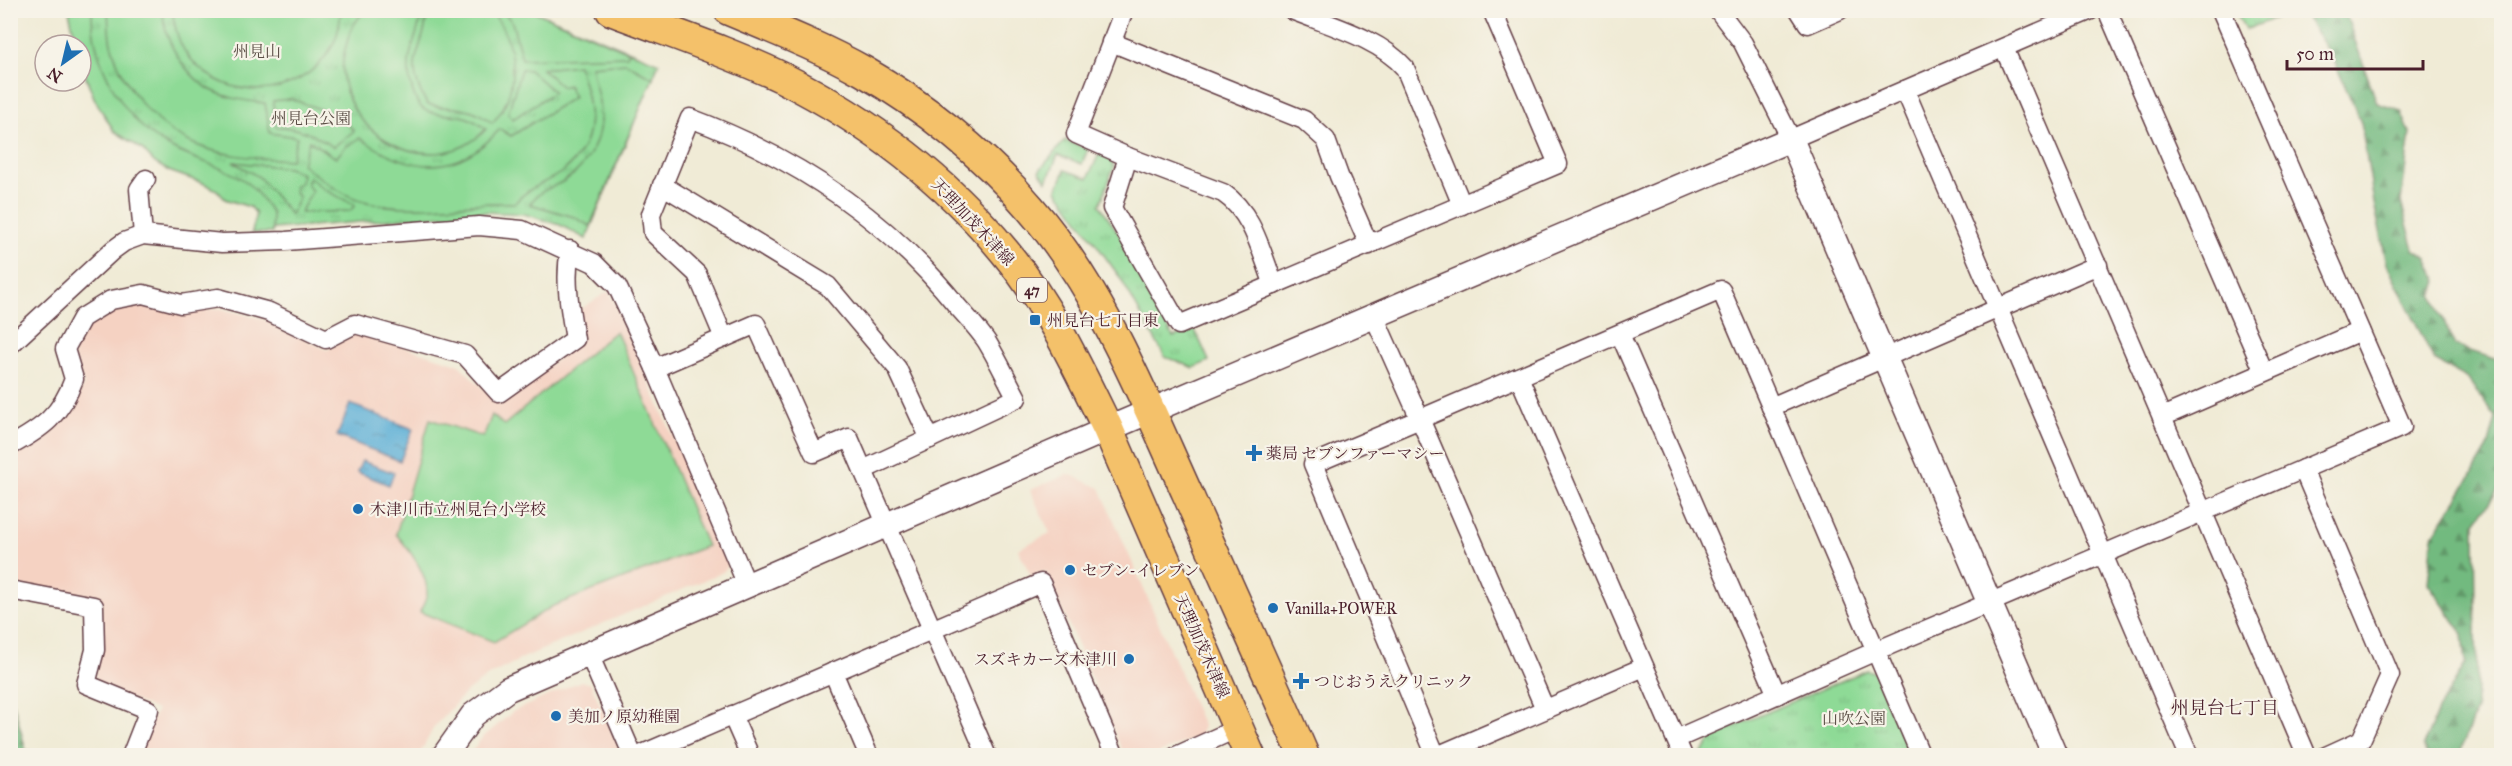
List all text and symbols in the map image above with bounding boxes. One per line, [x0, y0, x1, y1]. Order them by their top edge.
north arrow [33, 33, 93, 93]
scale bar [2287, 33, 2424, 71]
park label: 州見山 [233, 42, 281, 61]
text: 50 m [2296, 43, 2334, 65]
text: N [44, 63, 66, 87]
park label: 州見台公園 [271, 109, 351, 128]
street label: 天理加茂木津線 [928, 175, 1018, 269]
road number: 47 [1017, 278, 1047, 302]
place label: 州見台七丁目東 [1047, 311, 1159, 330]
marker: 州見台七丁目東 [1028, 313, 1042, 327]
place label: 薬局 セブンファーマシー [1266, 444, 1445, 463]
marker: 薬局 セブンファーマシー [1247, 446, 1261, 460]
place label: 木津川市立州見台小学校 [370, 500, 546, 519]
marker: 木津川市立州見台小学校 [351, 502, 365, 516]
place label: セブン-イレブン [1082, 561, 1199, 580]
marker: セブン-イレブン [1063, 563, 1077, 577]
street label: 天理加茂木津線 [1171, 591, 1233, 701]
place label: Vanilla+POWER [1284, 599, 1398, 618]
marker: Vanilla+POWER [1266, 601, 1280, 615]
place label: スズキカーズ木津川 [974, 650, 1117, 669]
marker: スズキカーズ木津川 [1122, 652, 1136, 666]
marker: つじおうえクリニック [1292, 672, 1310, 690]
place label: つじおうえクリニック [1314, 672, 1473, 691]
district label: 州見台七丁目 [2171, 697, 2279, 719]
place label: 美加ノ原幼稚園 [568, 707, 680, 726]
marker: 美加ノ原幼稚園 [549, 709, 563, 723]
park label: 山吹公園 [1822, 709, 1886, 728]

